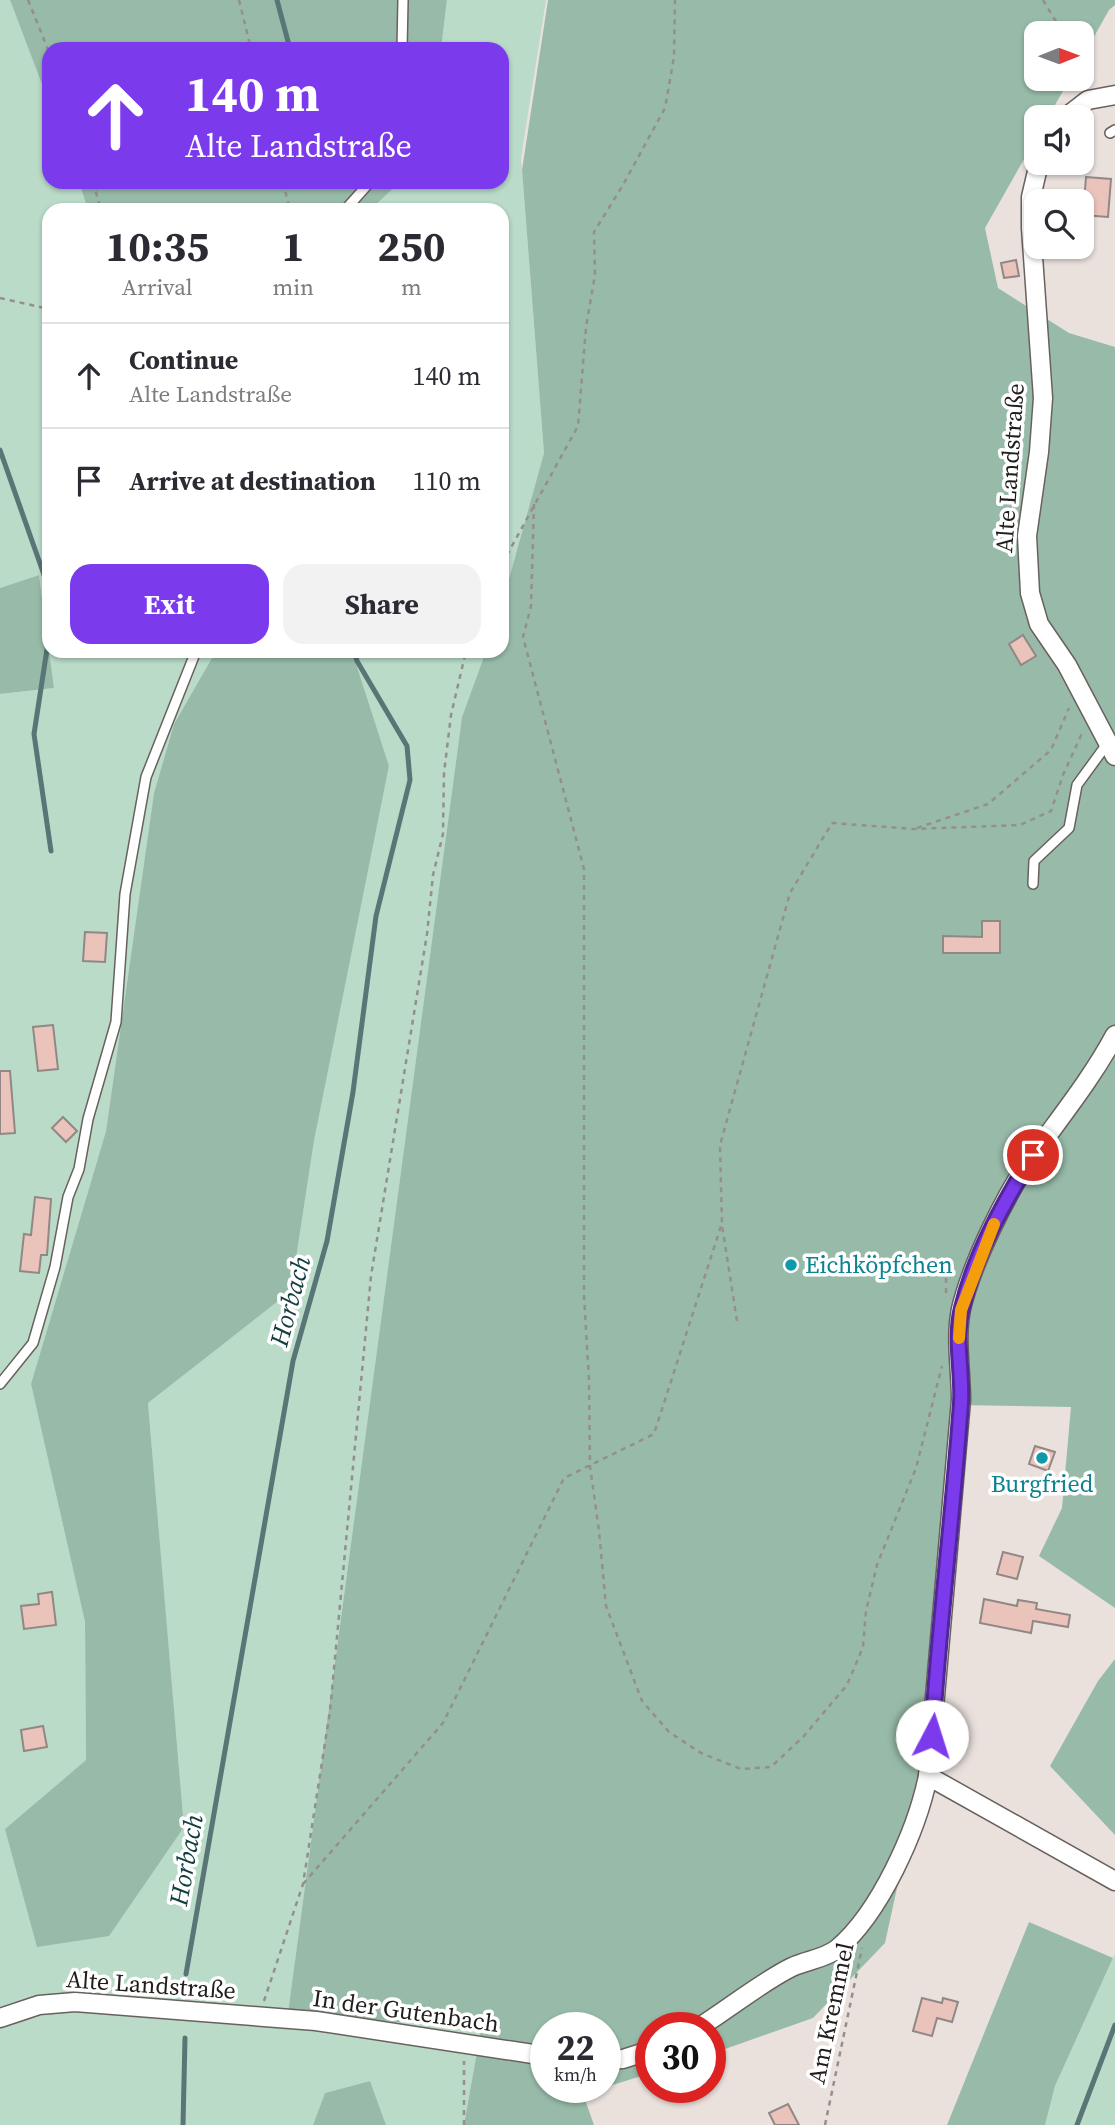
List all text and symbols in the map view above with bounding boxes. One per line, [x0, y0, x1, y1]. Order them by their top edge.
north arrow [1024, 21, 1094, 91]
map controls [1024, 21, 1094, 259]
text: 140 m [185, 60, 320, 127]
icon: ahead [70, 70, 161, 161]
button: sound [1024, 105, 1094, 175]
text: Alte Landstraße [185, 124, 412, 168]
button: search [1024, 189, 1094, 259]
text: 10:35 [105, 217, 209, 275]
text: 1 [282, 217, 305, 275]
text: 250 [377, 217, 446, 275]
text: Arrival [122, 271, 193, 303]
text: min [272, 271, 314, 303]
text: m [401, 271, 422, 303]
text: Continue [129, 342, 238, 378]
icon: ahead [70, 357, 108, 395]
text: 140 m [413, 358, 481, 394]
text: Alte Landstraße [129, 378, 292, 410]
street label: Alte Landstraße [987, 382, 1032, 554]
icon: arrive [70, 462, 108, 500]
text: Arrive at destination [129, 463, 376, 499]
text: 110 m [413, 463, 481, 499]
button: Exit [70, 564, 269, 644]
button: Share [283, 564, 481, 644]
pin [1003, 1125, 1063, 1185]
icon: arrive [1014, 1136, 1052, 1174]
place label: Eichköpfchen [805, 1248, 953, 1281]
water label: Horbach [260, 1252, 319, 1351]
marker: Eichköpfchen [783, 1257, 799, 1273]
marker: Burgfried [1034, 1450, 1050, 1466]
place label: Burgfried [991, 1467, 1094, 1500]
position arrow [895, 1699, 969, 1773]
water label: Horbach [160, 1811, 212, 1910]
street label: Am Kremmel [799, 1939, 862, 2087]
street label: Alte Landstraße [65, 1962, 237, 2007]
street label: In der Gutenbach [311, 1981, 501, 2040]
speed limit sign: 30 [635, 2012, 726, 2103]
text: 22 [557, 2024, 594, 2072]
text: km/h [554, 2062, 597, 2087]

